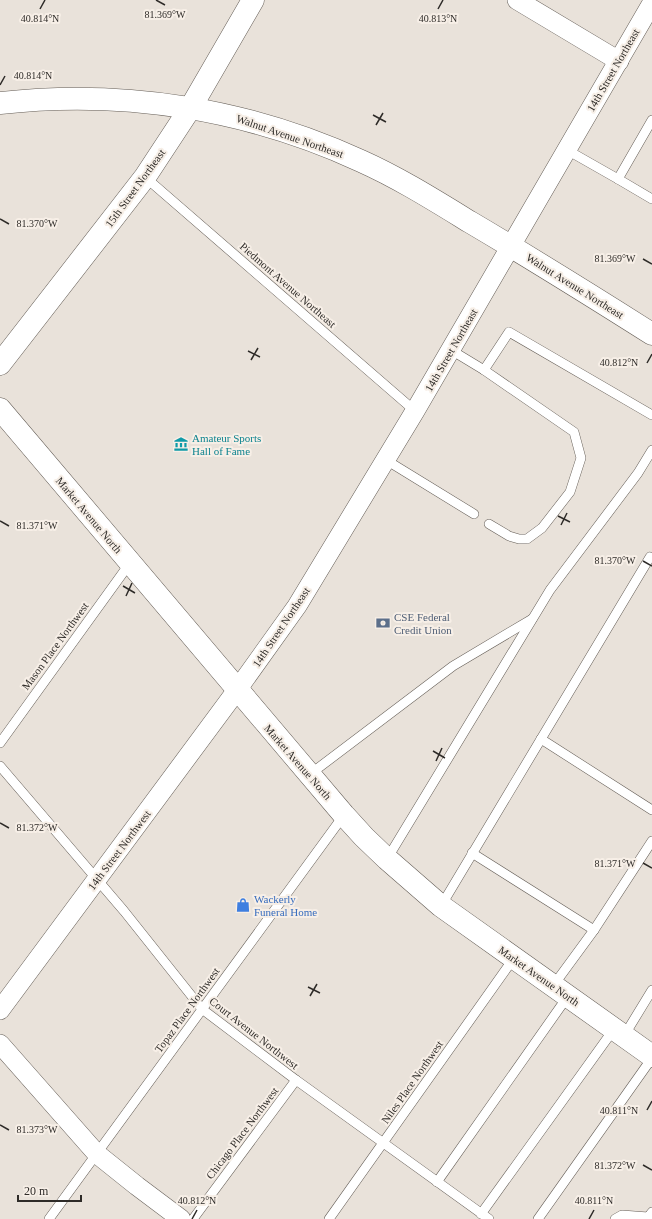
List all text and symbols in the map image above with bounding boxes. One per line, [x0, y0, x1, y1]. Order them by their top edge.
text: 81.369°W [145, 9, 186, 20]
text: 40.814°N [21, 13, 59, 24]
text: 40.813°N [419, 13, 457, 24]
street label: 14th Street Northeast [584, 27, 642, 113]
text: 40.814°N [14, 70, 52, 81]
street label: Walnut Avenue Northeast [235, 112, 345, 160]
street label: 15th Street Northeast [103, 147, 167, 229]
text: 81.370°W [17, 218, 58, 229]
street label: Piedmont Avenue Northeast [238, 240, 338, 330]
street label: Walnut Avenue Northeast [524, 251, 626, 321]
text: 81.369°W [595, 253, 636, 264]
street label: 14th Street Northeast [422, 307, 480, 393]
text: 40.812°N [600, 357, 638, 368]
place label: Amateur Sports Hall of Fame [192, 432, 261, 457]
museum icon: Amateur Sports Hall of Fame [173, 436, 189, 452]
street label: Market Avenue North [54, 474, 125, 556]
text: 81.371°W [17, 520, 58, 531]
text: 81.370°W [595, 555, 636, 566]
street label: 14th Street Northeast [250, 585, 312, 669]
street label: Mason Place Northwest [19, 600, 91, 692]
place label: CSE Federal Credit Union [394, 611, 452, 636]
bank icon: CSE Federal Credit Union [375, 615, 391, 631]
street label: Market Avenue North [262, 722, 334, 802]
street label: 14th Street Northwest [85, 808, 153, 892]
text: 81.372°W [17, 822, 58, 833]
text: 81.371°W [595, 858, 636, 869]
place label: Wackerly Funeral Home [254, 893, 317, 918]
shop icon: Wackerly Funeral Home [235, 897, 251, 913]
street label: Market Avenue North [496, 944, 582, 1009]
street label: Topaz Place Northwest [152, 965, 222, 1055]
street label: Court Avenue Northwest [207, 995, 301, 1071]
street label: Niles Place Northwest [379, 1038, 445, 1126]
street label: Chicago Place Northwest [204, 1085, 280, 1181]
text: 40.811°N [600, 1105, 638, 1116]
text: 81.373°W [17, 1124, 58, 1135]
text: 81.372°W [595, 1160, 636, 1171]
scale bar [18, 1177, 81, 1203]
text: 20 m [24, 1184, 49, 1198]
text: 40.812°N [178, 1195, 216, 1206]
text: 40.811°N [575, 1195, 613, 1206]

